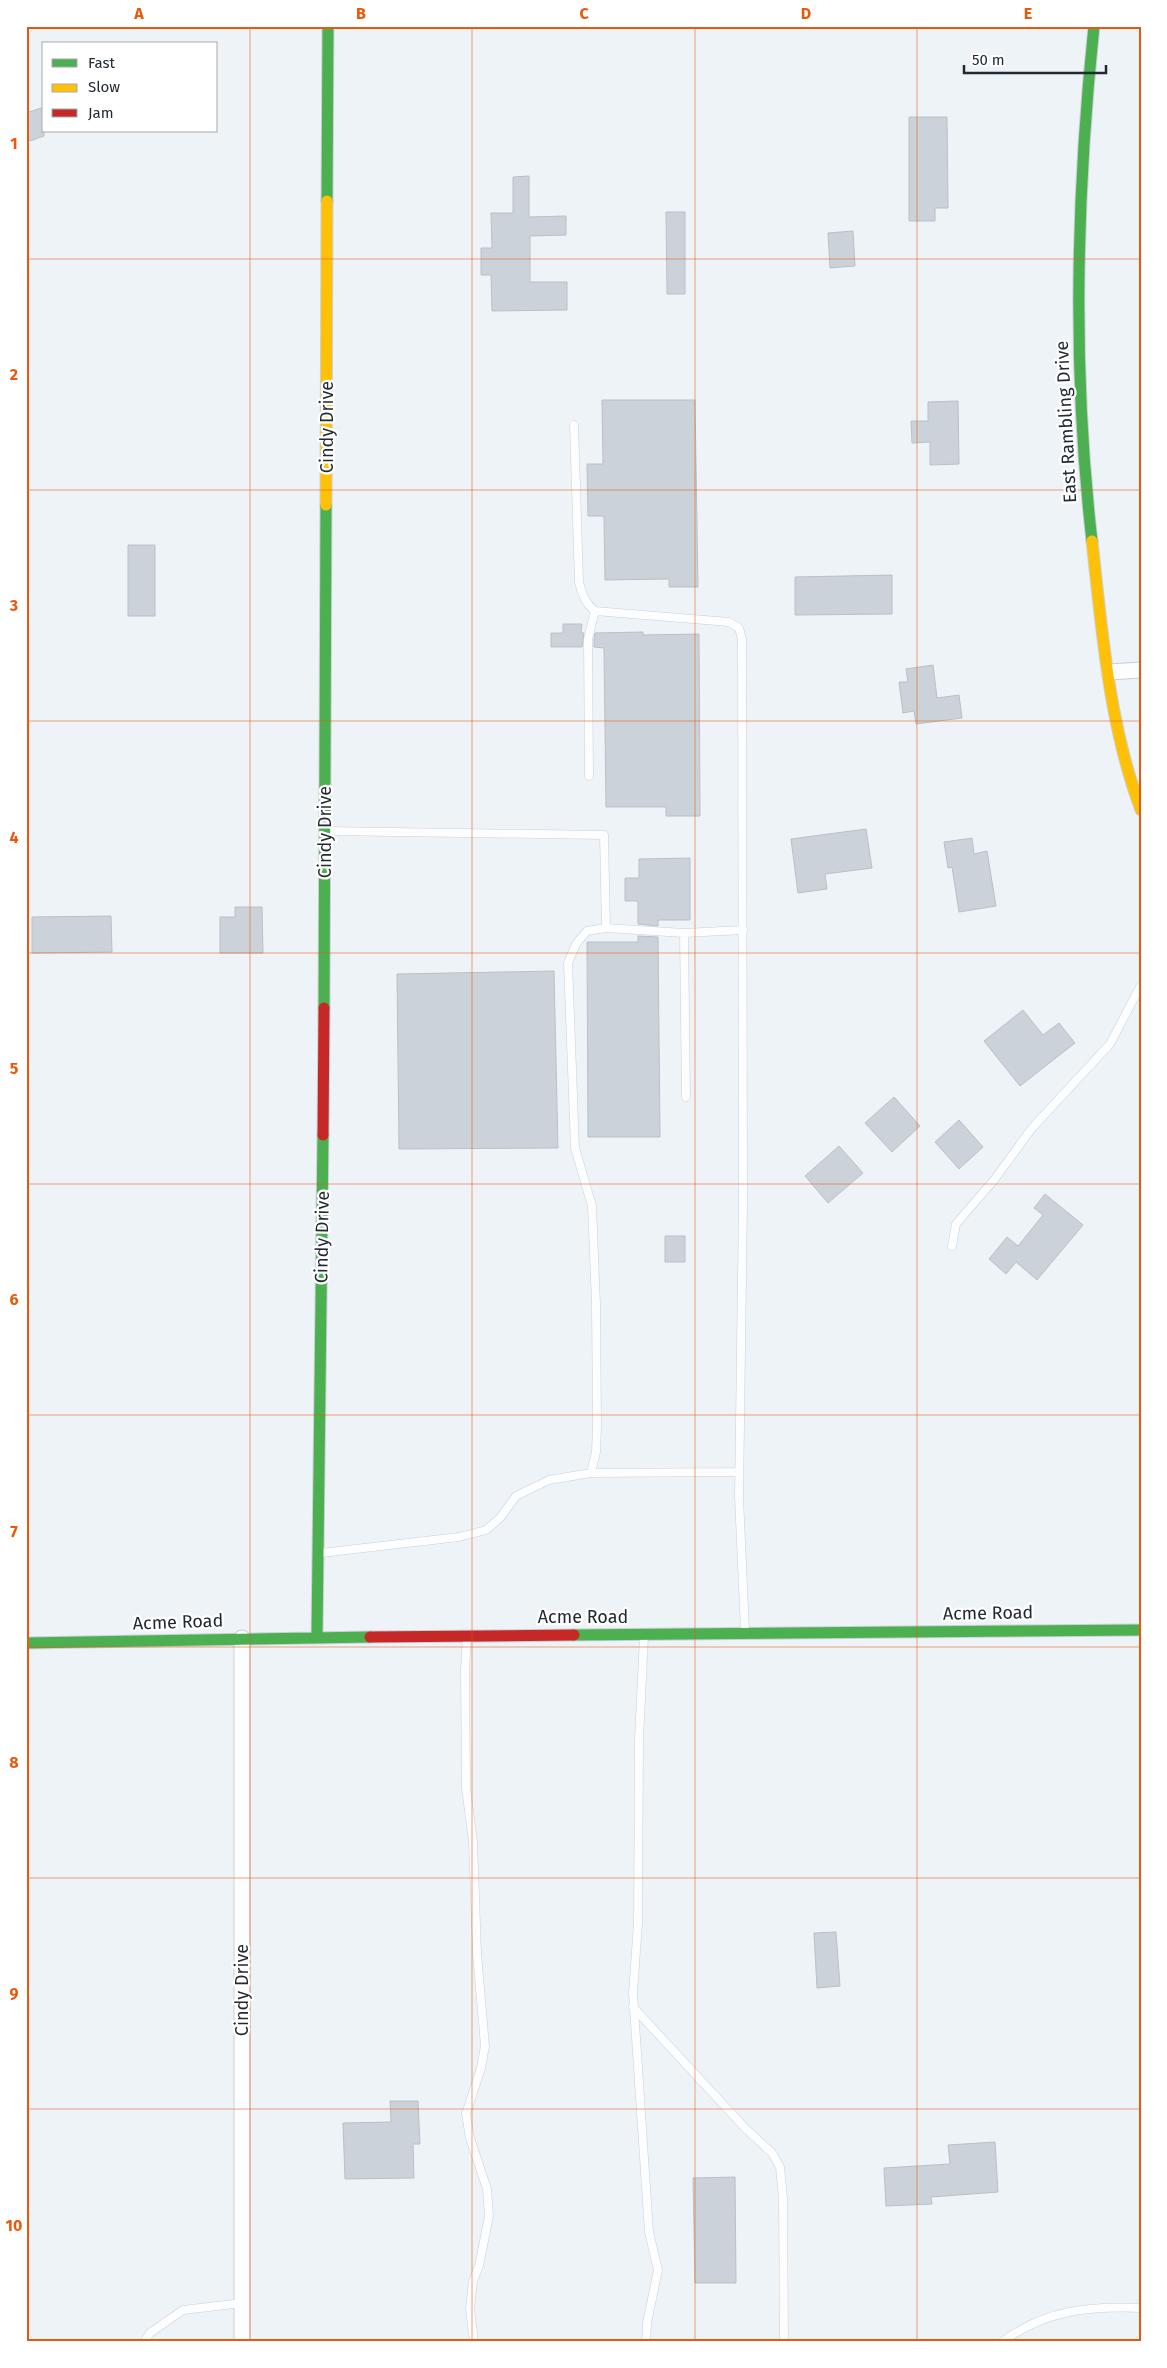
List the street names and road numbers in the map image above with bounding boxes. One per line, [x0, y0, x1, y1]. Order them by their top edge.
street label: East Rambling Drive [1051, 340, 1081, 504]
street label: Cindy Drive [316, 381, 338, 473]
street label: Cindy Drive [314, 786, 336, 878]
street label: Cindy Drive [310, 1191, 334, 1283]
street label: Acme Road [943, 1601, 1033, 1625]
street label: Acme Road [538, 1606, 628, 1628]
street label: Acme Road [132, 1609, 224, 1635]
street label: Cindy Drive [231, 1944, 253, 2036]

